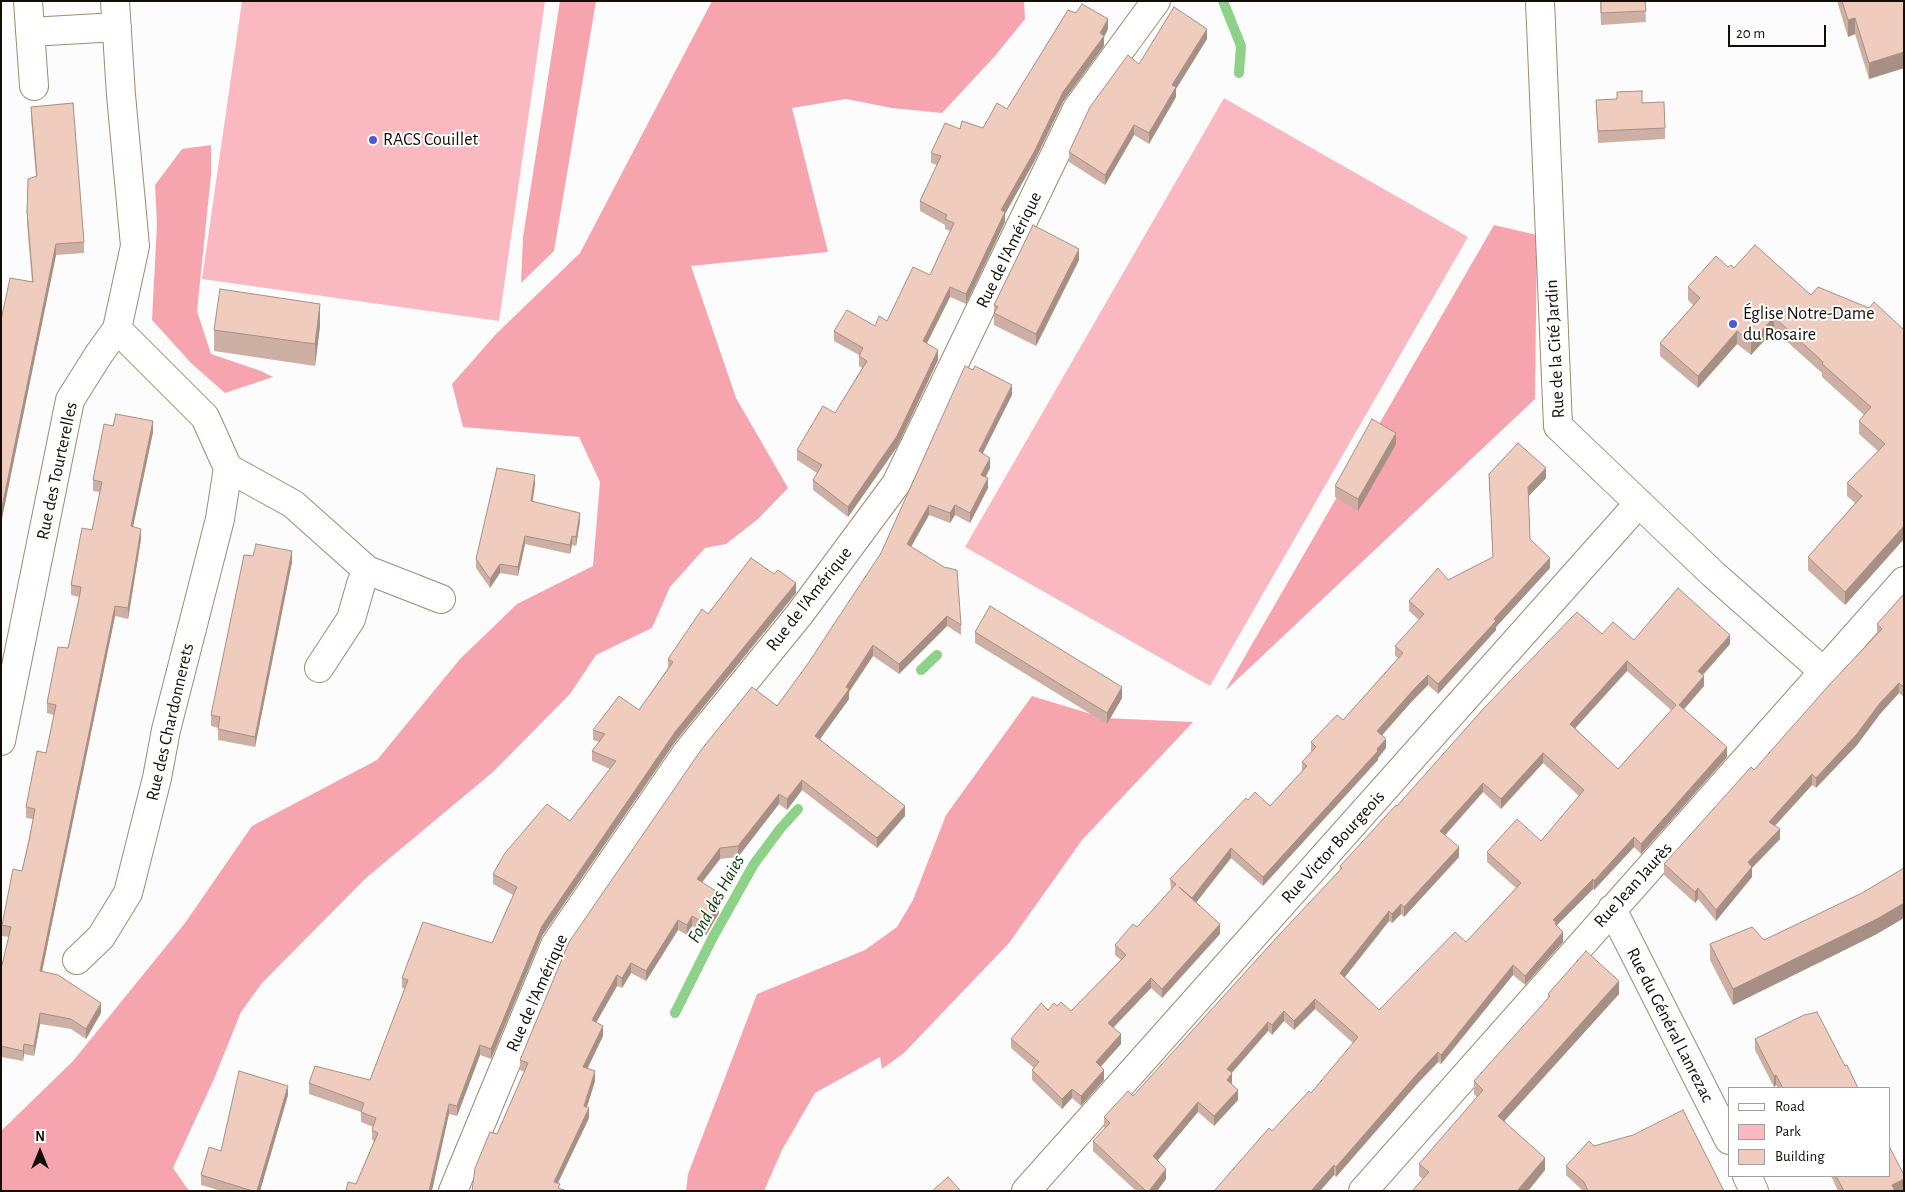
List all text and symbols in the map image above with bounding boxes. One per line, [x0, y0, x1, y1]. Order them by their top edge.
scale bar [1730, 15, 1828, 47]
text: 20 m [1736, 26, 1765, 41]
place label: RACS Couillet [383, 129, 478, 151]
marker: RACS Couillet [367, 134, 379, 146]
street label: Rue de l'Amérique [972, 188, 1046, 312]
street label: Rue de la Cité Jardin [1541, 279, 1569, 419]
place label: Église Notre-Dame du Rosaire [1743, 303, 1874, 346]
marker: Église Notre-Dame du Rosaire [1727, 318, 1739, 330]
street label: Rue des Tourterelles [32, 400, 82, 542]
street label: Rue de l'Amérique [761, 542, 857, 656]
street label: Rue des Chardonnerets [141, 641, 199, 803]
street label: Rue Victor Bourgeois [1277, 786, 1389, 908]
street label: Rue Jean Jaurès [1589, 838, 1677, 932]
water label: Fond des Haies [682, 851, 750, 947]
street label: Rue de l'Amérique [501, 931, 573, 1055]
street label: Rue du Général Lanrezac [1622, 944, 1718, 1106]
legend [1728, 1087, 1890, 1177]
text: Road [1775, 1099, 1805, 1114]
text: Park [1775, 1124, 1801, 1139]
north arrow [15, 1127, 65, 1177]
text: N [35, 1130, 45, 1144]
text: Building [1775, 1149, 1825, 1164]

